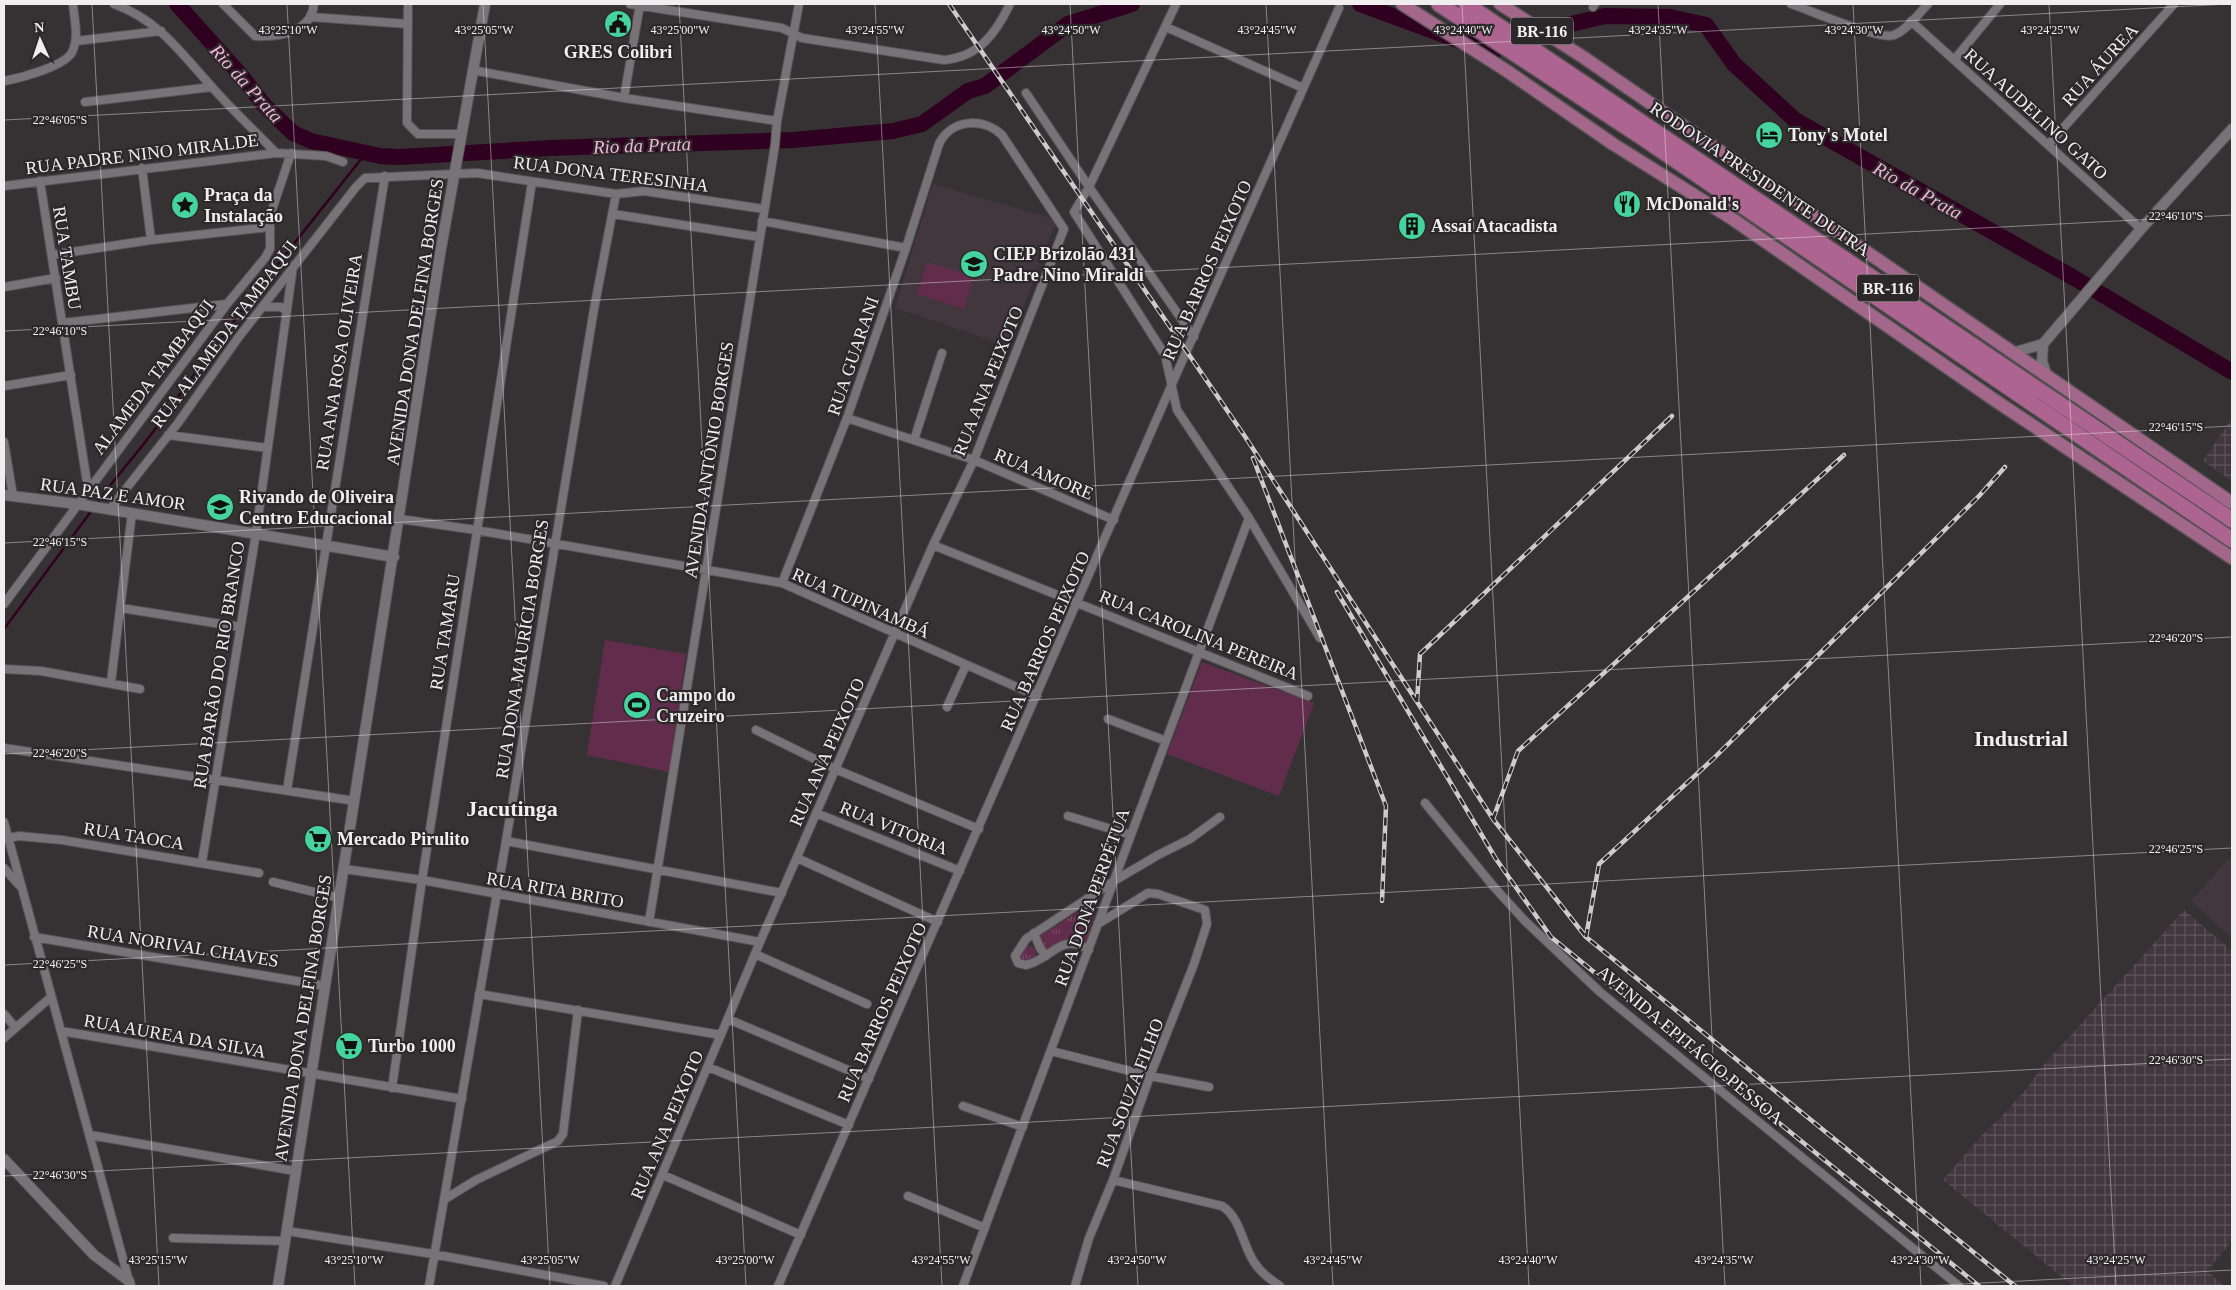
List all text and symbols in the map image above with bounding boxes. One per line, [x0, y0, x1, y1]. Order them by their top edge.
public building icon: GRES Colibri [603, 9, 633, 39]
north arrow [15, 15, 65, 65]
road number: BR-116 [1511, 18, 1573, 44]
street label: RUA ÁUREA [2057, 19, 2142, 110]
text: N [34, 20, 45, 35]
text: 43°25'10"W [258, 23, 318, 37]
text: 43°25'05"W [454, 23, 514, 37]
text: 43°25'00"W [650, 23, 710, 37]
text: 43°24'55"W [845, 23, 905, 37]
text: 43°24'50"W [1041, 23, 1101, 37]
text: 43°24'45"W [1237, 23, 1297, 37]
text: 43°24'40"W [1433, 23, 1493, 37]
text: 43°24'35"W [1628, 23, 1688, 37]
text: 43°24'30"W [1824, 23, 1884, 37]
text: 43°24'25"W [2020, 23, 2080, 37]
water label: Rio da Prata [205, 39, 287, 127]
place label: GRES Colibri [564, 42, 672, 62]
street label: RUA AUDELINO GATO [1960, 44, 2112, 184]
street label: RODOVIA PRESIDENTE DUTRA [1646, 98, 1874, 260]
text: 22°46'05"S [33, 113, 87, 127]
hotel icon: Tony's Motel [1754, 120, 1784, 150]
place label: Tony's Motel [1788, 125, 1888, 145]
street label: RUA PADRE NINO MIRALDE [24, 130, 260, 178]
water label: Rio da Prata [592, 133, 691, 158]
street label: RUA DONA TERESINHA [512, 152, 710, 196]
water label: Rio da Prata [1869, 157, 1966, 223]
street label: AVENIDA DONA DELFINA BORGES [382, 177, 448, 467]
street label: RUA BARROS PEIXOTO [1158, 177, 1256, 363]
place label: Praça da Instalação [204, 185, 283, 226]
restaurant icon: McDonald's [1612, 189, 1642, 219]
place icon: Praça da Instalação [170, 190, 200, 220]
place label: McDonald's [1646, 194, 1739, 214]
street label: RUA TAMBU [49, 205, 85, 311]
text: 22°46'10"S [2149, 209, 2203, 223]
building icon: Assaí Atacadista [1397, 211, 1427, 241]
place label: Assaí Atacadista [1431, 216, 1558, 236]
street label: RUA ALAMEDA TAMBAQUI [145, 235, 303, 433]
place label: CIEP Brizolão 431 Padre Nino Miraldi [993, 244, 1144, 285]
school or university icon: CIEP Brizolão 431 Padre Nino Miraldi [959, 249, 989, 279]
street label: RUA ANA ROSA OLIVEIRA [312, 252, 366, 472]
road number: BR-116 [1857, 274, 1919, 302]
street label: RUA GUARANI [823, 294, 883, 418]
street label: ALAMEDA TAMBAQUI [87, 295, 219, 459]
street label: RUA ANA PEIXOTO [949, 303, 1027, 459]
text: 22°46'10"S [33, 324, 87, 338]
street label: AVENIDA ANTÔNIO BORGES [679, 340, 738, 580]
text: 22°46'15"S [2149, 420, 2203, 434]
street label: RUA AMORE [992, 444, 1096, 504]
street label: RUA PAZ E AMOR [39, 474, 187, 514]
place label: Rivando de Oliveira Centro Educacional [239, 487, 394, 528]
school or university icon: Rivando de Oliveira Centro Educacional [205, 492, 235, 522]
street label: RUA DONA MAURÍCIA BORGES [491, 518, 552, 780]
text: 22°46'15"S [33, 535, 87, 549]
street label: RUA BARÃO DO RIO BRANCO [189, 540, 248, 790]
street label: RUA BARROS PEIXOTO [996, 548, 1094, 734]
street label: RUA TUPINAMBÁ [789, 563, 933, 642]
street label: RUA TAMARU [426, 572, 464, 692]
street label: RUA CAROLINA PEREIRA [1096, 586, 1302, 684]
text: 22°46'20"S [2149, 631, 2203, 645]
street label: RUA ANA PEIXOTO [785, 675, 869, 829]
place label: Campo do Cruzeiro [656, 685, 736, 726]
sports icon: Campo do Cruzeiro [622, 690, 652, 720]
district label: Industrial [1974, 726, 2068, 751]
text: 22°46'20"S [33, 746, 87, 760]
district label: Jacutinga [466, 796, 558, 821]
street label: RUA VITORIA [837, 797, 951, 859]
street label: RUA DONA PERPÉTUA [1050, 805, 1134, 989]
street label: RUA TAOCA [82, 818, 186, 854]
supermarket icon: Mercado Pirulito [303, 824, 333, 854]
place label: Mercado Pirulito [337, 829, 469, 849]
text: 22°46'25"S [2149, 842, 2203, 856]
street label: RUA RITA BRITO [485, 868, 625, 912]
street label: AVENIDA DONA DELFINA BORGES [270, 873, 336, 1163]
street label: RUA BARROS PEIXOTO [833, 919, 931, 1105]
street label: RUA NORIVAL CHAVES [86, 921, 280, 971]
text: 22°46'25"S [33, 957, 87, 971]
street label: AVENIDA EPITÁCIO PESSOA [1593, 960, 1788, 1129]
street label: RUA AUREA DA SILVA [82, 1010, 268, 1062]
street label: RUA SOUZA FILHO [1092, 1016, 1168, 1170]
supermarket icon: Turbo 1000 [334, 1031, 364, 1061]
place label: Turbo 1000 [368, 1036, 456, 1056]
street label: RUA ANA PEIXOTO [627, 1048, 707, 1202]
text: 22°46'30"S [2149, 1053, 2203, 1067]
text: 22°46'30"S [33, 1168, 87, 1182]
text: 43°25'15"W [128, 1253, 188, 1267]
text: 43°25'10"W [324, 1253, 384, 1267]
text: 43°25'05"W [520, 1253, 580, 1267]
text: 43°25'00"W [715, 1253, 775, 1267]
text: 43°24'55"W [911, 1253, 971, 1267]
text: 43°24'50"W [1107, 1253, 1167, 1267]
text: 43°24'45"W [1303, 1253, 1363, 1267]
text: 43°24'40"W [1498, 1253, 1558, 1267]
text: 43°24'35"W [1694, 1253, 1754, 1267]
text: 43°24'30"W [1890, 1253, 1950, 1267]
text: 43°24'25"W [2086, 1253, 2146, 1267]

